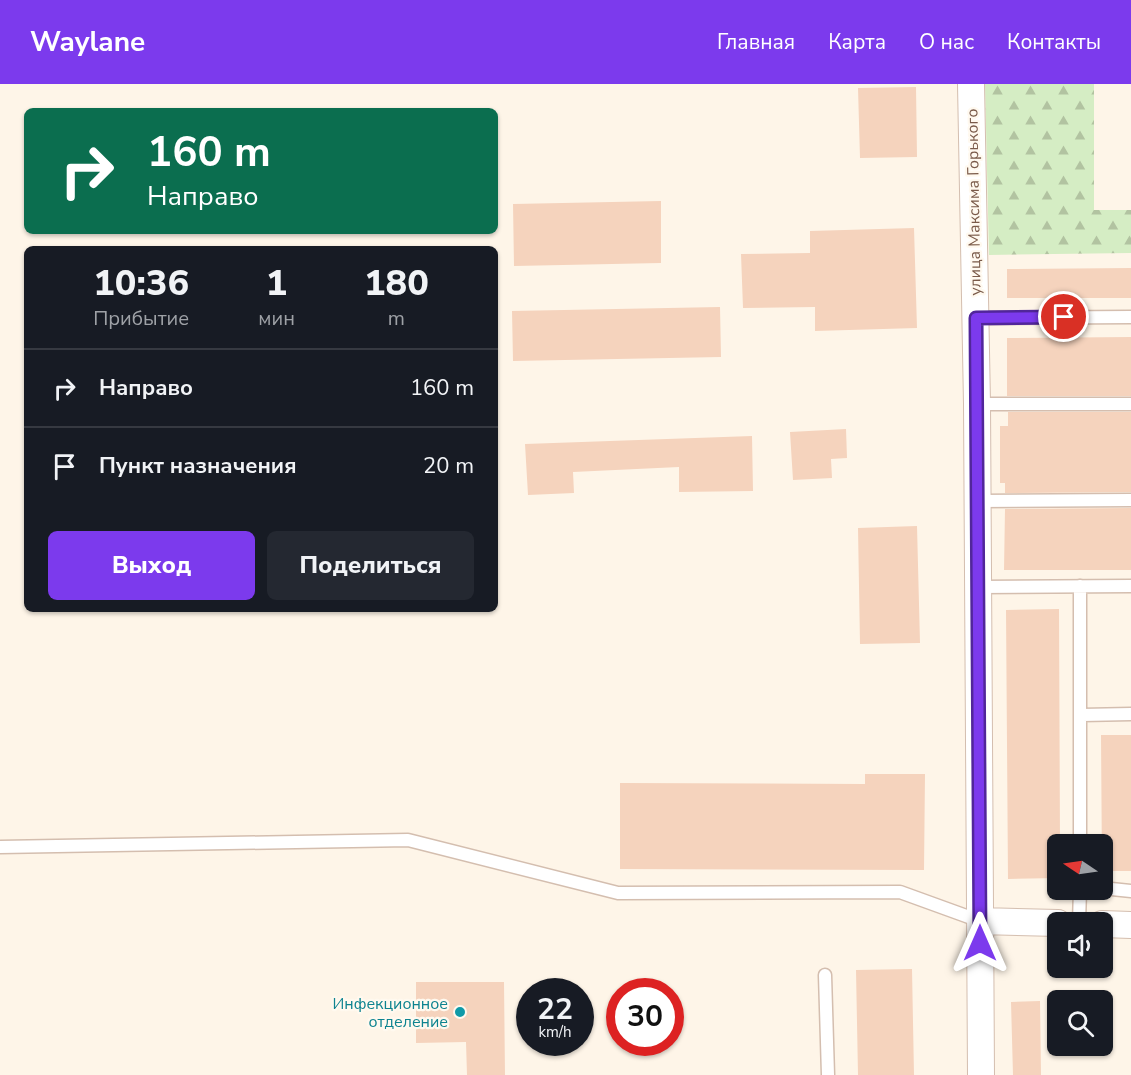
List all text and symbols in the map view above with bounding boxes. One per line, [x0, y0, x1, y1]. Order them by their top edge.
text: Waylane [30, 23, 145, 61]
text: Главная [717, 28, 795, 56]
text: Карта [828, 28, 886, 56]
text: О нас [919, 28, 974, 56]
text: Контакты [1007, 28, 1101, 56]
street label: улица Максима Горького [961, 108, 987, 296]
text: 160 m [147, 124, 271, 181]
icon: right [48, 132, 126, 210]
text: Направо [147, 178, 258, 215]
text: 10:36 [93, 259, 189, 308]
text: 1 [266, 259, 287, 308]
text: 180 [364, 259, 429, 308]
pin [1038, 291, 1089, 342]
icon: arrive [1047, 300, 1080, 333]
text: Прибытие [93, 305, 189, 332]
text: мин [258, 305, 295, 332]
text: m [388, 305, 405, 332]
icon: right [48, 372, 81, 405]
text: Направо [99, 373, 193, 403]
text: 160 m [410, 373, 474, 403]
icon: arrive [48, 450, 81, 483]
text: Пункт назначения [99, 451, 297, 481]
text: 20 m [423, 451, 474, 481]
button: Выход [48, 531, 255, 600]
button: Поделиться [267, 531, 474, 600]
north arrow [1047, 834, 1113, 900]
map controls [1047, 834, 1113, 1056]
position arrow [948, 911, 1012, 975]
button: sound [1047, 912, 1113, 978]
speed limit sign: 30 [606, 978, 684, 1056]
text: 22 [537, 989, 573, 1030]
button: search [1047, 990, 1113, 1056]
place label: Инфекционное отделение [332, 993, 448, 1033]
marker: Инфекционное отделение [453, 1005, 467, 1019]
text: km/h [538, 1022, 572, 1042]

